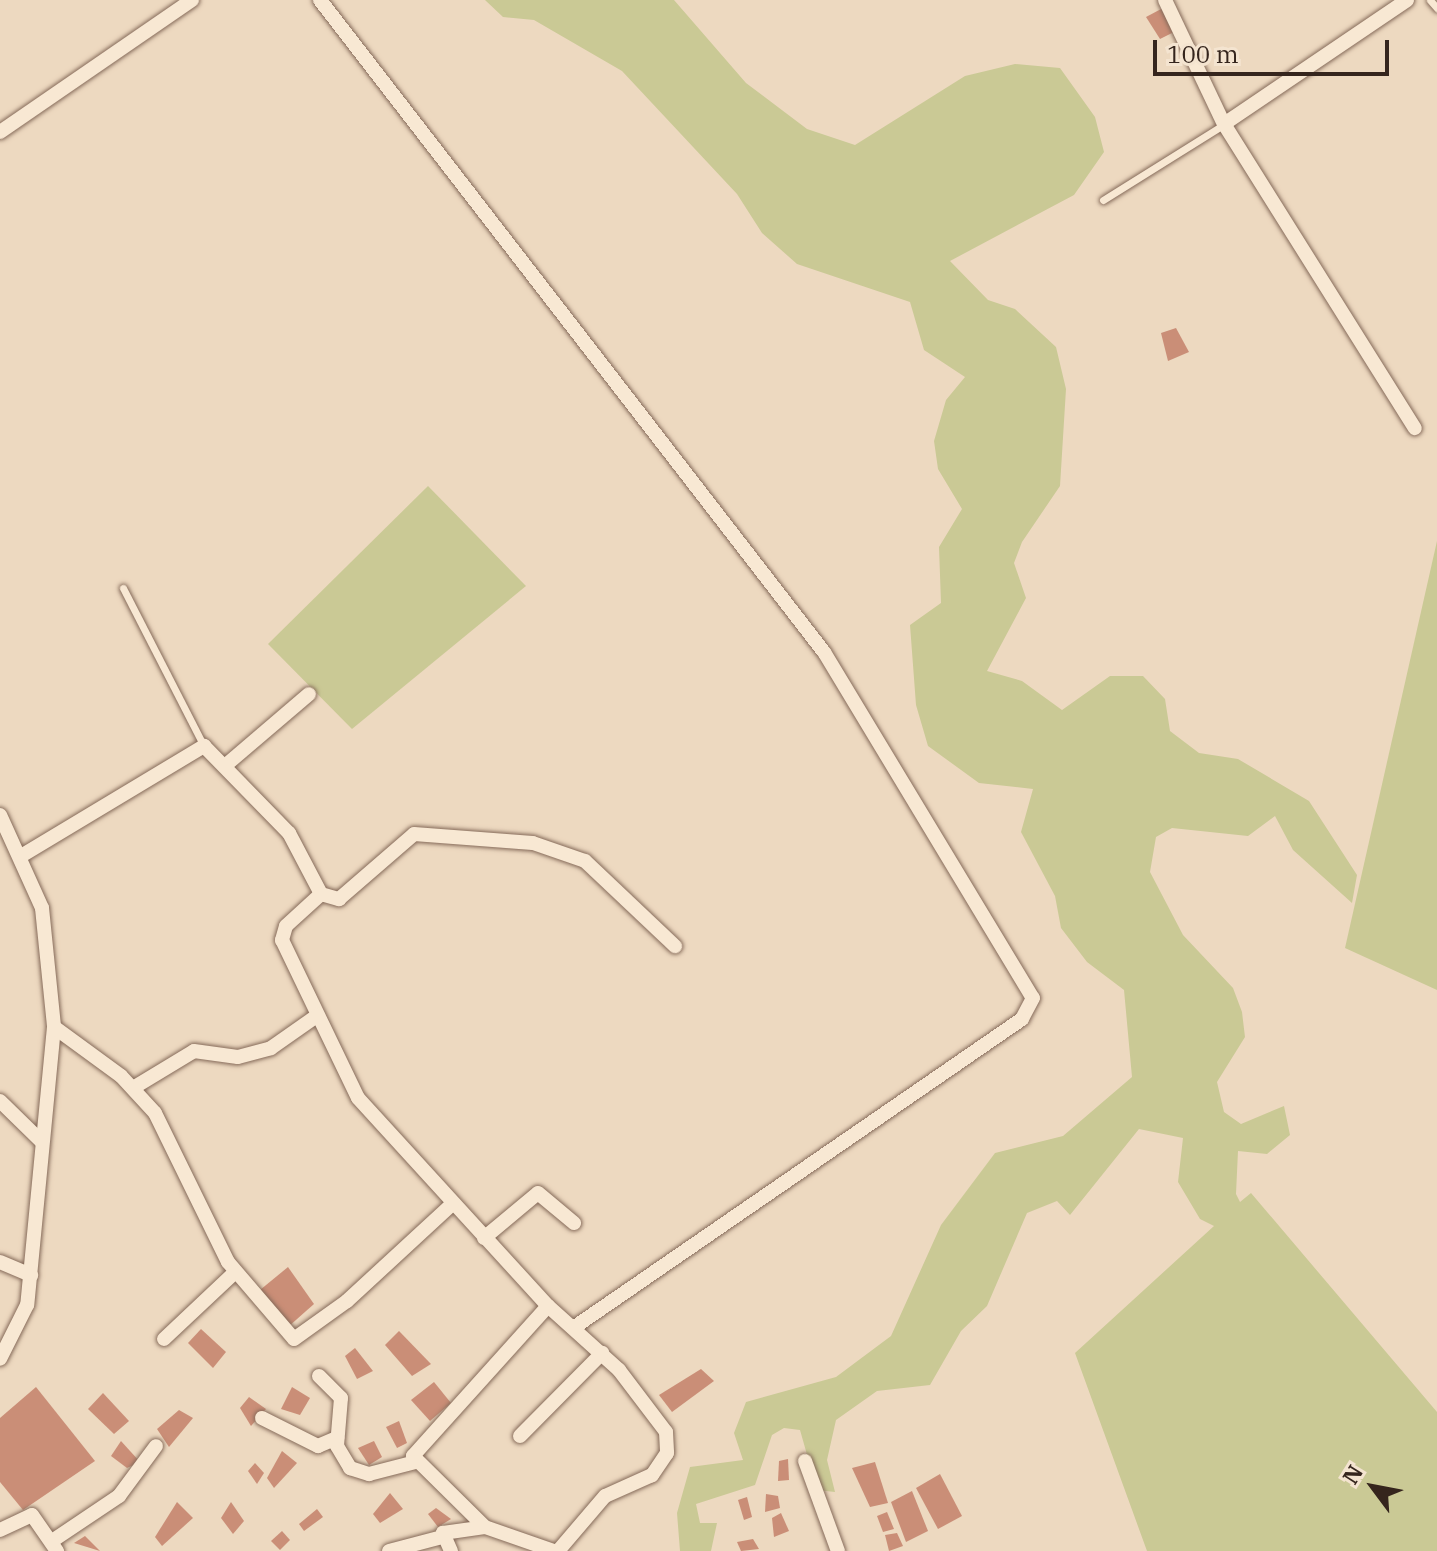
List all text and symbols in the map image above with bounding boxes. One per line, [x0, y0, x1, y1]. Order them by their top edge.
scale bar [1157, 24, 1393, 74]
text: 100 m [1167, 38, 1239, 70]
north arrow [1333, 1447, 1413, 1527]
text: N [1335, 1459, 1369, 1489]

